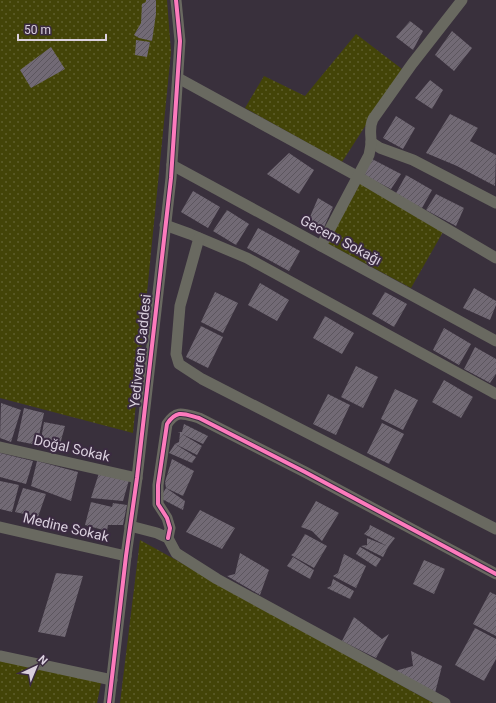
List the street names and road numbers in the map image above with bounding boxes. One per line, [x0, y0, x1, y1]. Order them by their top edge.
street label: Gecem Sokağı [298, 212, 384, 268]
street label: Yediveren Caddesi [126, 293, 154, 409]
street label: Doğal Sokak [32, 431, 112, 465]
street label: Medine Sokak [21, 509, 111, 545]

